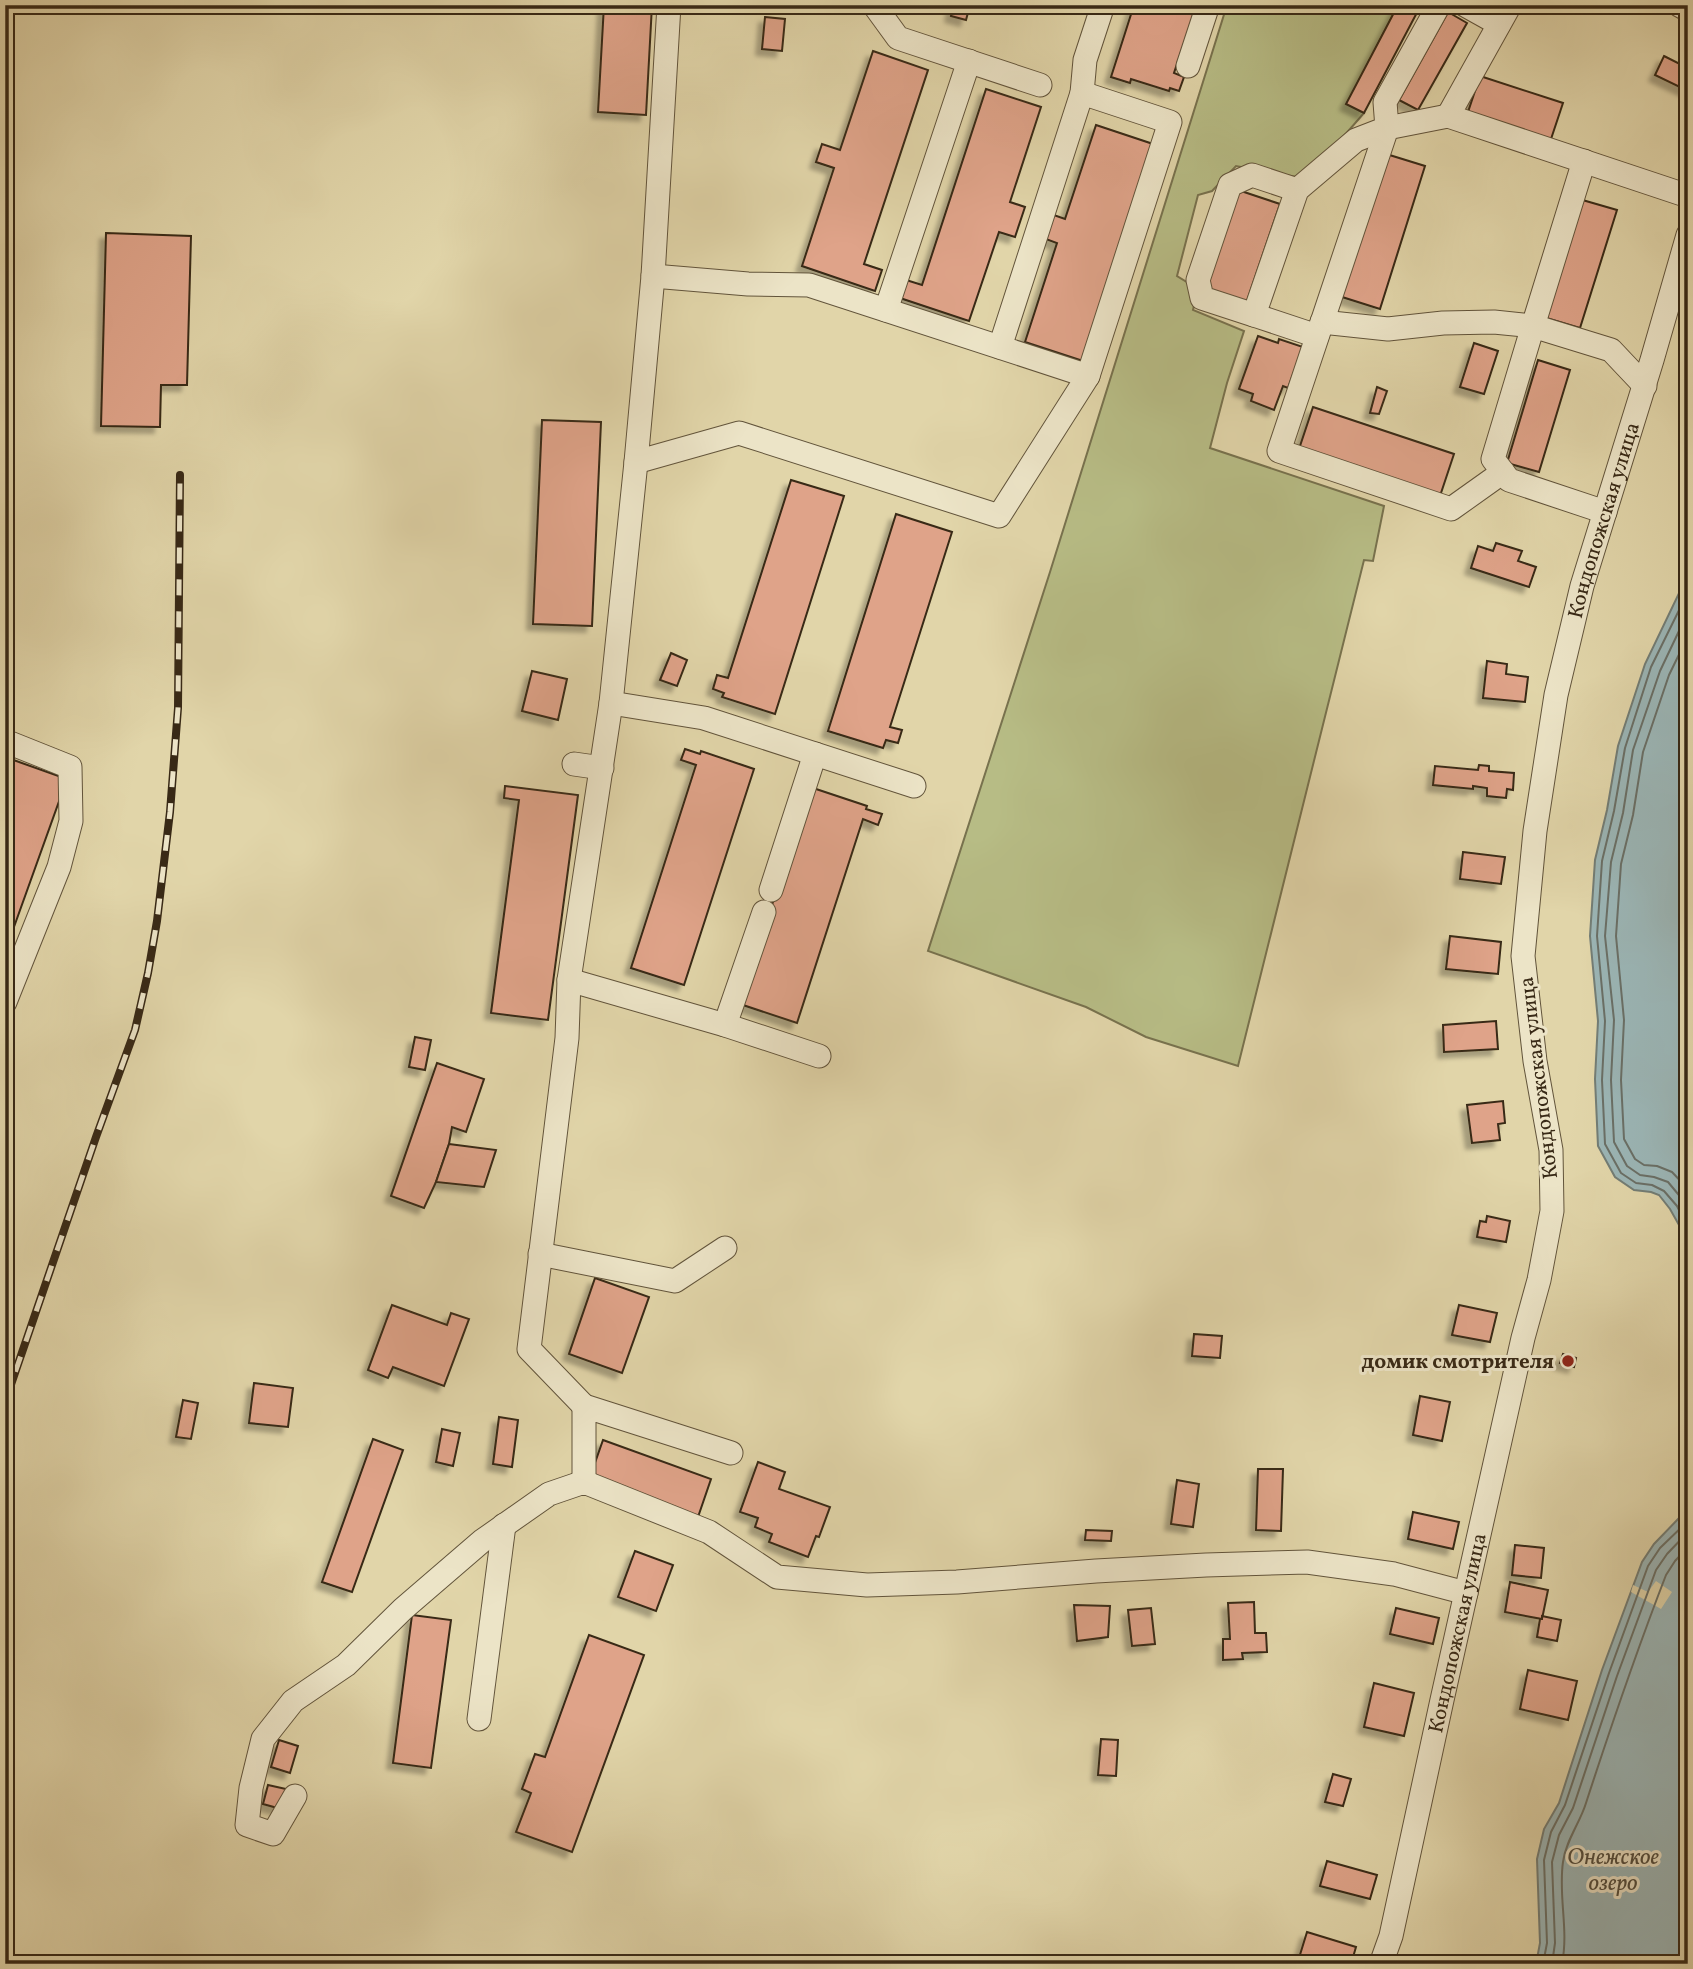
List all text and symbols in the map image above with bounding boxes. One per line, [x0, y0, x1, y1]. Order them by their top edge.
street label: Кондопожская улица [1562, 419, 1648, 622]
street label: Кондопожская улица [1513, 975, 1566, 1181]
place label: домик смотрителя [1361, 1348, 1554, 1377]
marker: домик смотрителя [1560, 1353, 1576, 1369]
street label: Кондопожская улица [1422, 1530, 1495, 1736]
water label: Онежское озеро [1567, 1842, 1660, 1900]

